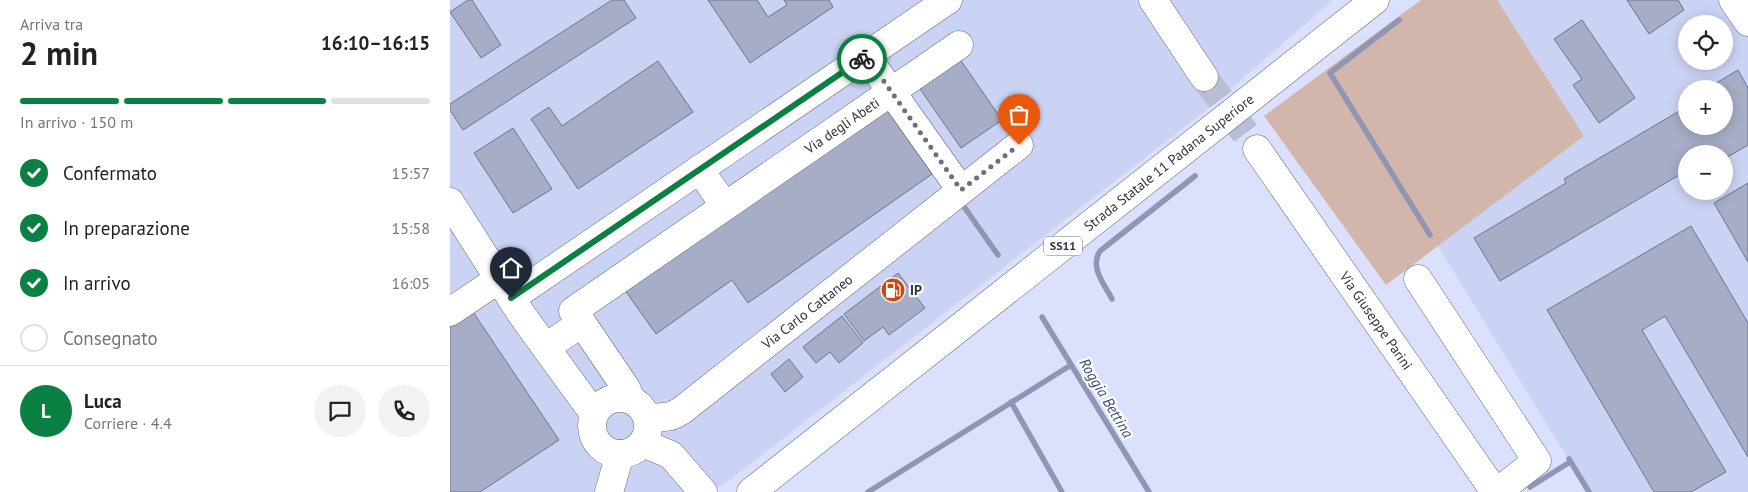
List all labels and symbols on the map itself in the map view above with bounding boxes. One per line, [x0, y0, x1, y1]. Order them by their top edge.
courier [837, 34, 887, 84]
street label: Strada Statale 11 Padana Superiore [1080, 90, 1257, 235]
street label: Via degli Abeti [800, 93, 883, 158]
pin [998, 94, 1040, 145]
road number: SS11 [1044, 237, 1082, 256]
pin [490, 247, 532, 298]
street label: Via Giuseppe Parini [1335, 267, 1417, 373]
street label: Via Carlo Cattaneo [757, 270, 856, 354]
fuel station icon: IP [880, 277, 906, 303]
place label: IP [910, 281, 922, 299]
water label: Roggia Bettina [1075, 355, 1138, 442]

